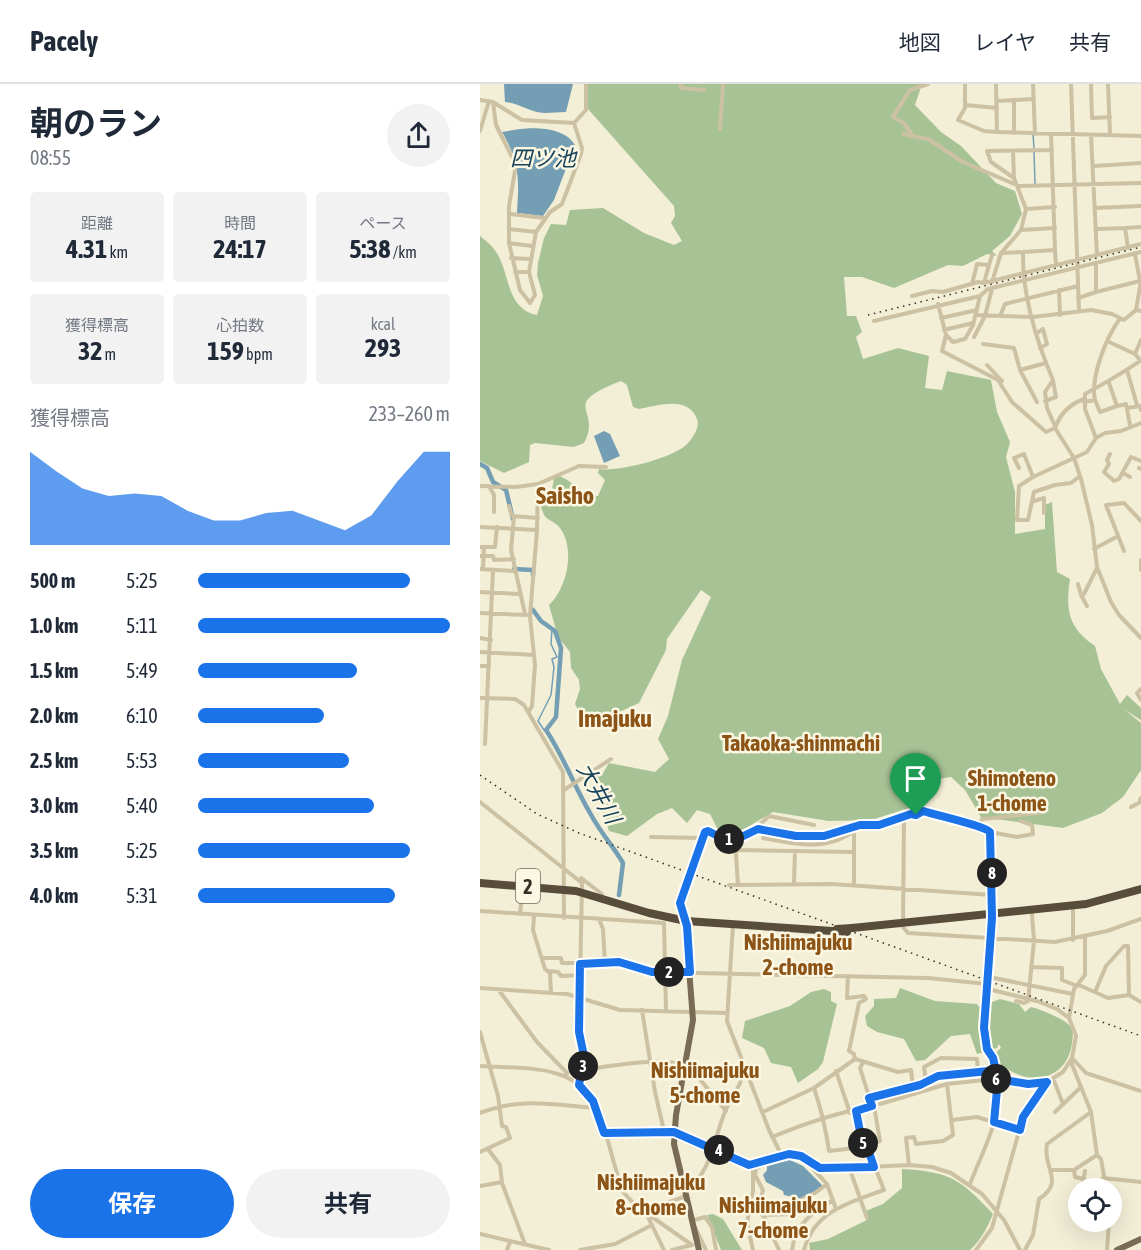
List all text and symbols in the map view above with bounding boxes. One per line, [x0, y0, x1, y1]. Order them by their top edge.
text: Pacely [30, 25, 98, 57]
text: 地図 [899, 30, 941, 54]
text: レイヤ [974, 30, 1036, 54]
text: 共有 [1069, 30, 1111, 54]
text: 朝のラン [30, 104, 162, 142]
button: share [387, 104, 450, 167]
water label: 四ツ池 [510, 145, 578, 171]
text: 08:55 [30, 146, 71, 169]
text: 距離 [81, 214, 113, 232]
text: 時間 [224, 214, 256, 232]
text: ペース [359, 214, 407, 232]
text: 4.31 [66, 234, 107, 264]
text: 24:17 [213, 234, 267, 264]
text: 5:38 [349, 234, 391, 264]
text: km [107, 243, 128, 261]
text: /km [391, 243, 417, 261]
text: kcal [371, 315, 395, 333]
text: 獲得標高 [65, 316, 129, 334]
text: 心拍数 [216, 316, 264, 334]
text: 293 [365, 333, 401, 363]
text: 32 [78, 336, 102, 366]
text: 159 [207, 336, 244, 366]
text: m [102, 345, 116, 363]
text: bpm [244, 345, 273, 363]
text: 233–260 m [368, 402, 450, 425]
text: 獲得標高 [30, 406, 110, 429]
district label: Saisho [536, 482, 594, 509]
text: 500 m [30, 569, 75, 592]
text: 5:25 [126, 569, 158, 592]
text: 1.0 km [30, 614, 78, 637]
text: 5:11 [126, 614, 158, 637]
text: 1.5 km [30, 659, 78, 682]
text: 5:49 [126, 659, 158, 682]
text: 2.0 km [30, 704, 78, 727]
text: 6:10 [126, 704, 158, 727]
district label: Imajuku [578, 705, 652, 732]
district label: Takaoka-shinmachi [722, 730, 880, 756]
text: 2.5 km [30, 749, 78, 772]
text: 5:53 [126, 749, 158, 772]
pin [890, 753, 941, 815]
water label: 大井川 [572, 758, 627, 830]
icon: arrive [899, 762, 932, 795]
district label: Shimoteno 1-chome [968, 765, 1056, 816]
text: 3.0 km [30, 794, 78, 817]
text: 5:40 [126, 794, 158, 817]
pin: 1 [714, 824, 744, 854]
text: 1 [725, 830, 733, 848]
text: 3.5 km [30, 839, 78, 862]
text: 5:25 [126, 839, 158, 862]
pin: 8 [977, 858, 1007, 888]
text: 8 [988, 864, 996, 882]
road number: 2 [516, 869, 540, 903]
text: 4.0 km [30, 884, 78, 907]
text: 5:31 [126, 884, 158, 907]
district label: Nishiimajuku 2-chome [744, 929, 852, 980]
pin: 2 [654, 957, 684, 987]
text: 2 [665, 963, 673, 981]
pin: 3 [568, 1051, 598, 1081]
text: 3 [579, 1057, 587, 1075]
district label: Nishiimajuku 5-chome [651, 1057, 759, 1108]
pin: 6 [981, 1064, 1011, 1094]
text: 6 [992, 1070, 1000, 1088]
pin: 5 [848, 1128, 878, 1158]
text: 5 [859, 1134, 867, 1152]
pin: 4 [704, 1135, 734, 1165]
text: 4 [715, 1141, 723, 1159]
button: 保存 [30, 1169, 234, 1238]
button: 共有 [246, 1169, 450, 1238]
district label: Nishiimajuku 8-chome [597, 1169, 705, 1220]
map controls [1068, 1178, 1122, 1232]
button: locate [1068, 1178, 1122, 1232]
district label: Nishiimajuku 7-chome [719, 1192, 827, 1243]

